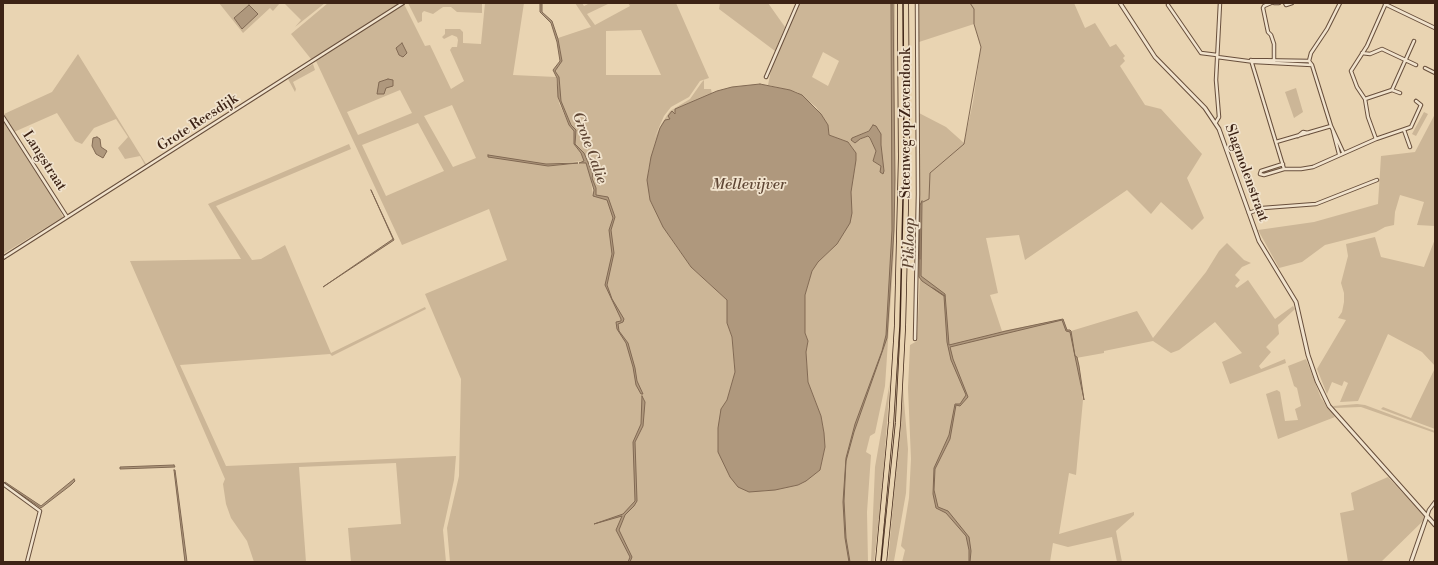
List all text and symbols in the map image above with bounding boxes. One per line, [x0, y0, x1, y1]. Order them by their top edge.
street label: Steenweg op Zevendonk [899, 48, 915, 198]
street label: Grote Reesdijk [155, 91, 241, 155]
water label: Grote Calie [568, 110, 610, 186]
street label: Slagmolenstraat [1221, 122, 1271, 224]
street label: Langstraat [18, 128, 70, 194]
water label: Mellevijver [712, 176, 786, 194]
water label: Pikloop [901, 217, 919, 269]

